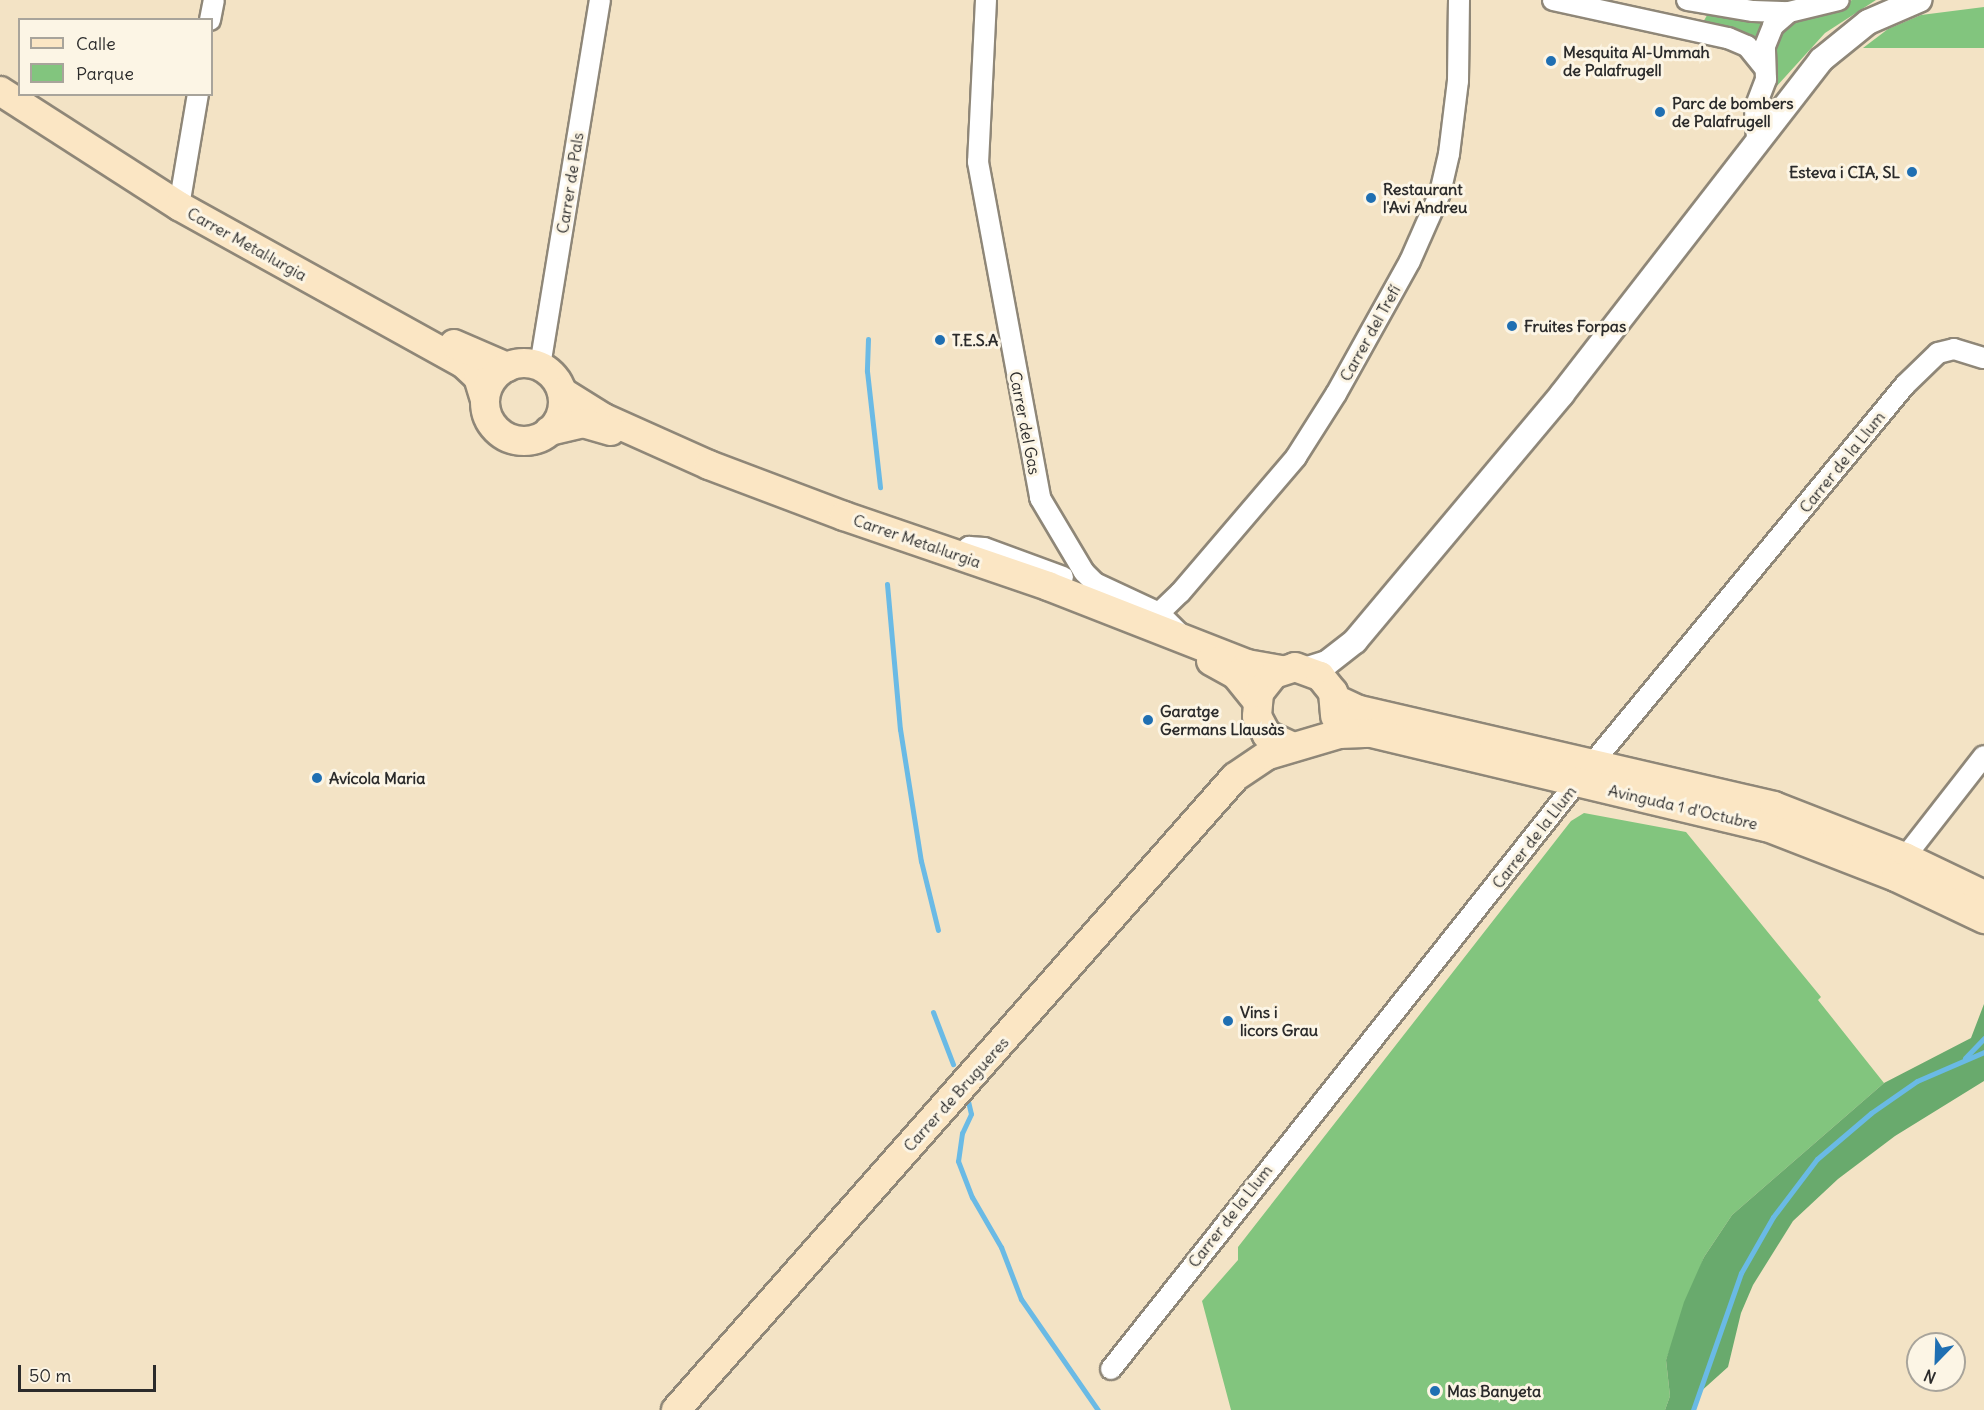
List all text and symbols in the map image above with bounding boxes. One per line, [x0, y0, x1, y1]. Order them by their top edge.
legend [18, 18, 213, 96]
text: Calle [76, 32, 116, 55]
place label: Mesquita Al-Ummah de Palafrugell [1563, 42, 1710, 80]
marker: Mesquita Al-Ummah de Palafrugell [1544, 54, 1558, 68]
text: Parque [76, 62, 134, 85]
place label: Parc de bombers de Palafrugell [1672, 93, 1794, 131]
marker: Parc de bombers de Palafrugell [1653, 105, 1667, 119]
street label: Carrer de Pals [553, 131, 587, 235]
place label: Esteva i CIA, SL [1789, 162, 1900, 182]
marker: Esteva i CIA, SL [1905, 165, 1919, 179]
place label: Restaurant l'Avi Andreu [1383, 179, 1467, 217]
marker: Restaurant l'Avi Andreu [1364, 191, 1378, 205]
street label: Carrer Metal·lurgia [184, 203, 310, 285]
street label: Carrer del Trefí [1336, 281, 1404, 385]
place label: Fruites Forpas [1524, 316, 1626, 336]
marker: Fruites Forpas [1505, 319, 1519, 333]
place label: T.E.S.A [952, 330, 998, 350]
marker: T.E.S.A [933, 333, 947, 347]
street label: Carrer del Gas [1006, 370, 1044, 476]
street label: Carrer de la Llum [1795, 407, 1889, 517]
street label: Carrer Metal·lurgia [851, 510, 983, 572]
place label: Garatge Germans Llausàs [1160, 701, 1285, 739]
marker: Garatge Germans Llausàs [1141, 713, 1155, 727]
place label: Avícola Maria [329, 768, 425, 788]
marker: Avícola Maria [310, 771, 324, 785]
street label: Avinguda 1 d'Octubre [1606, 780, 1760, 834]
street label: Carrer de la Llum [1488, 782, 1580, 892]
place label: Vins i licors Grau [1240, 1002, 1318, 1040]
marker: Vins i licors Grau [1221, 1014, 1235, 1028]
street label: Carrer de Brugueres [899, 1033, 1013, 1155]
street label: Carrer de la Llum [1184, 1161, 1276, 1271]
north arrow [1906, 1332, 1966, 1392]
scale bar [21, 1353, 159, 1391]
text: 50 m [29, 1364, 71, 1387]
text: N [1921, 1365, 1939, 1388]
place label: Mas Banyeta [1447, 1381, 1541, 1401]
marker: Mas Banyeta [1428, 1384, 1442, 1398]

